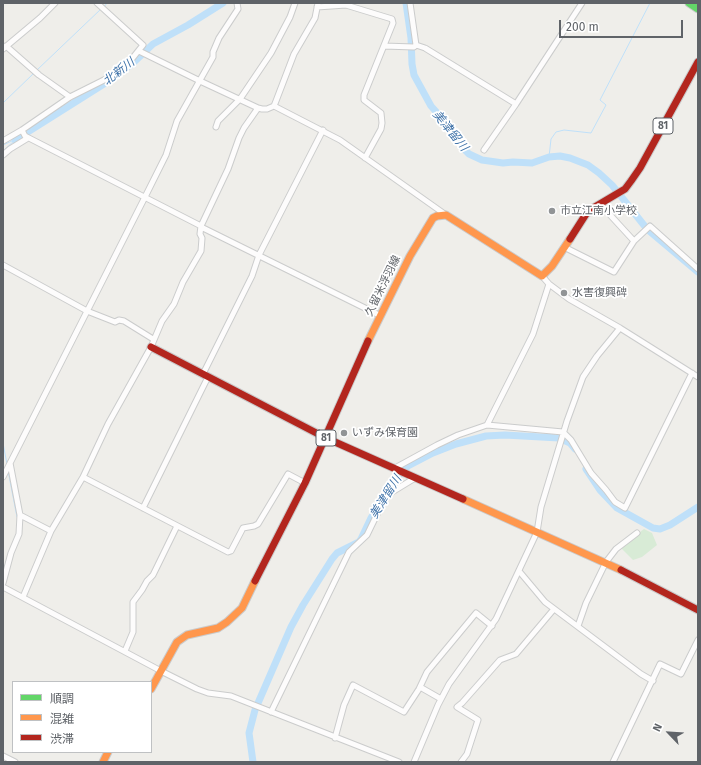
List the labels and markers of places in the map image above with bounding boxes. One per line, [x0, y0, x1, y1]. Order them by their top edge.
place label: 市立江南小学校 [560, 204, 637, 218]
marker: 市立江南小学校 [547, 206, 557, 216]
place label: 水害復興碑 [572, 286, 627, 300]
marker: 水害復興碑 [559, 288, 569, 298]
place label: いずみ保育園 [352, 426, 418, 440]
marker: いずみ保育園 [339, 428, 349, 438]

